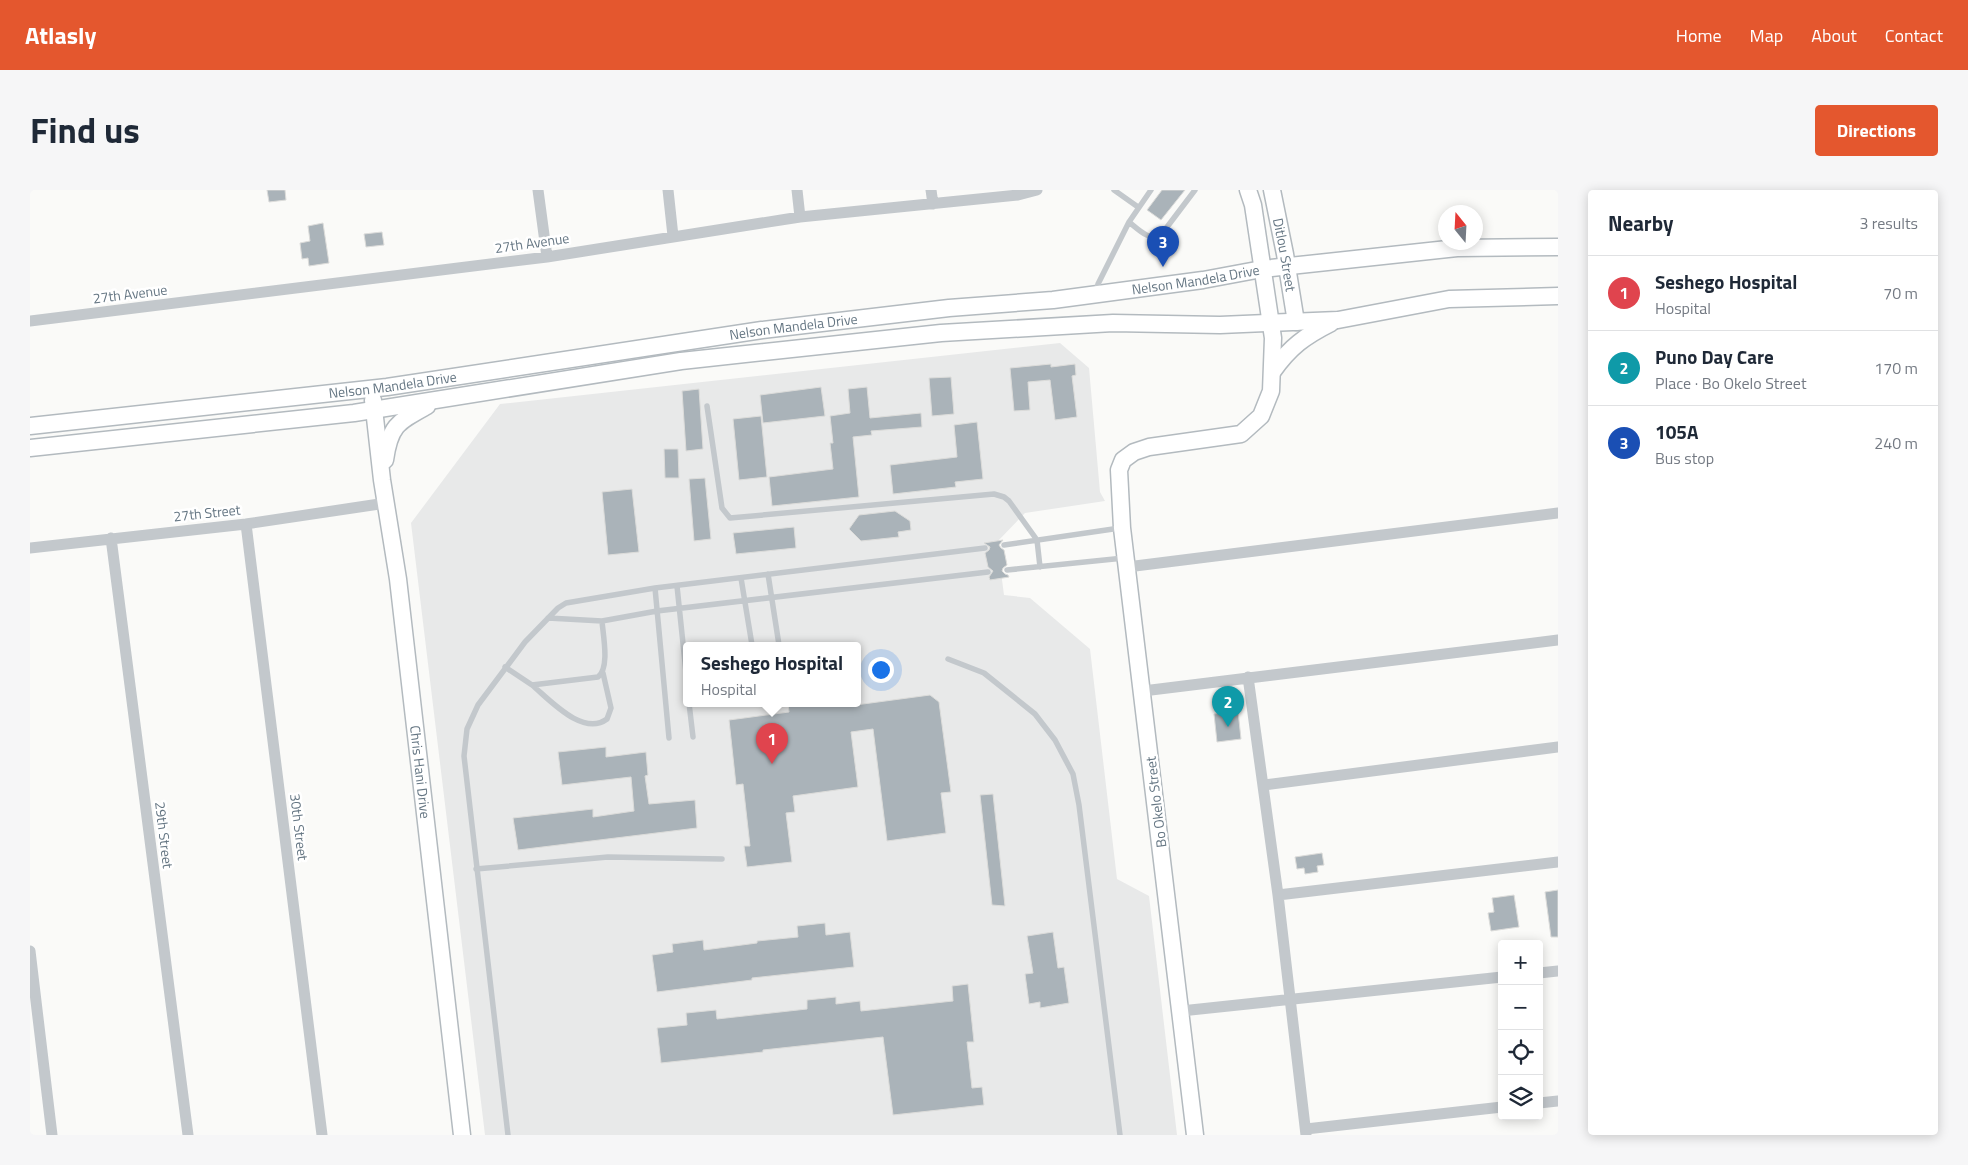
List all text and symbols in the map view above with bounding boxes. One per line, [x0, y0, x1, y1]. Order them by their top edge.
text: Atlasly [25, 17, 96, 53]
text: Home [1676, 22, 1722, 49]
text: Map [1750, 22, 1783, 49]
text: About [1811, 22, 1857, 49]
text: Contact [1885, 22, 1943, 49]
text: Find us [30, 103, 140, 157]
button: Directions [1815, 105, 1938, 156]
north arrow [1438, 205, 1483, 250]
text: Nearby [1608, 207, 1673, 239]
text: 3 results [1859, 211, 1918, 235]
street label: Ditlou Street [1268, 216, 1302, 293]
pin: 3 [1147, 226, 1179, 267]
street label: 27th Avenue [493, 227, 571, 258]
street label: Nelson Mandela Drive [1130, 259, 1261, 299]
text: Seshego Hospital [1655, 267, 1797, 296]
street label: 27th Avenue [91, 279, 168, 308]
text: 1 [1620, 281, 1628, 305]
text: 70 m [1883, 281, 1918, 305]
text: Hospital [1655, 296, 1711, 320]
street label: Nelson Mandela Drive [728, 308, 859, 345]
text: Puno Day Care [1655, 342, 1774, 371]
text: 2 [1620, 356, 1628, 380]
text: 170 m [1874, 356, 1918, 380]
street label: Nelson Mandela Drive [327, 366, 458, 403]
text: Place · Bo Okelo Street [1655, 371, 1807, 395]
text: 105A [1655, 417, 1698, 446]
text: 3 [1620, 431, 1628, 455]
text: 240 m [1874, 431, 1918, 455]
text: Bus stop [1655, 446, 1714, 470]
street label: 27th Street [172, 499, 242, 526]
popup [683, 642, 861, 707]
text: Seshego Hospital [701, 648, 843, 677]
your location [868, 657, 894, 683]
text: Hospital [701, 677, 757, 701]
pin: 2 [1212, 686, 1244, 727]
pin: 1 [756, 723, 788, 764]
street label: Chris Hani Drive [405, 724, 436, 820]
street label: Bo Okelo Street [1139, 755, 1172, 849]
street label: 30th Street [285, 792, 314, 862]
street label: 29th Street [150, 800, 179, 870]
map controls [1498, 940, 1543, 1120]
button: + [1498, 940, 1543, 985]
button: − [1498, 985, 1543, 1030]
button: locate [1498, 1030, 1543, 1075]
button: layers [1498, 1075, 1543, 1120]

